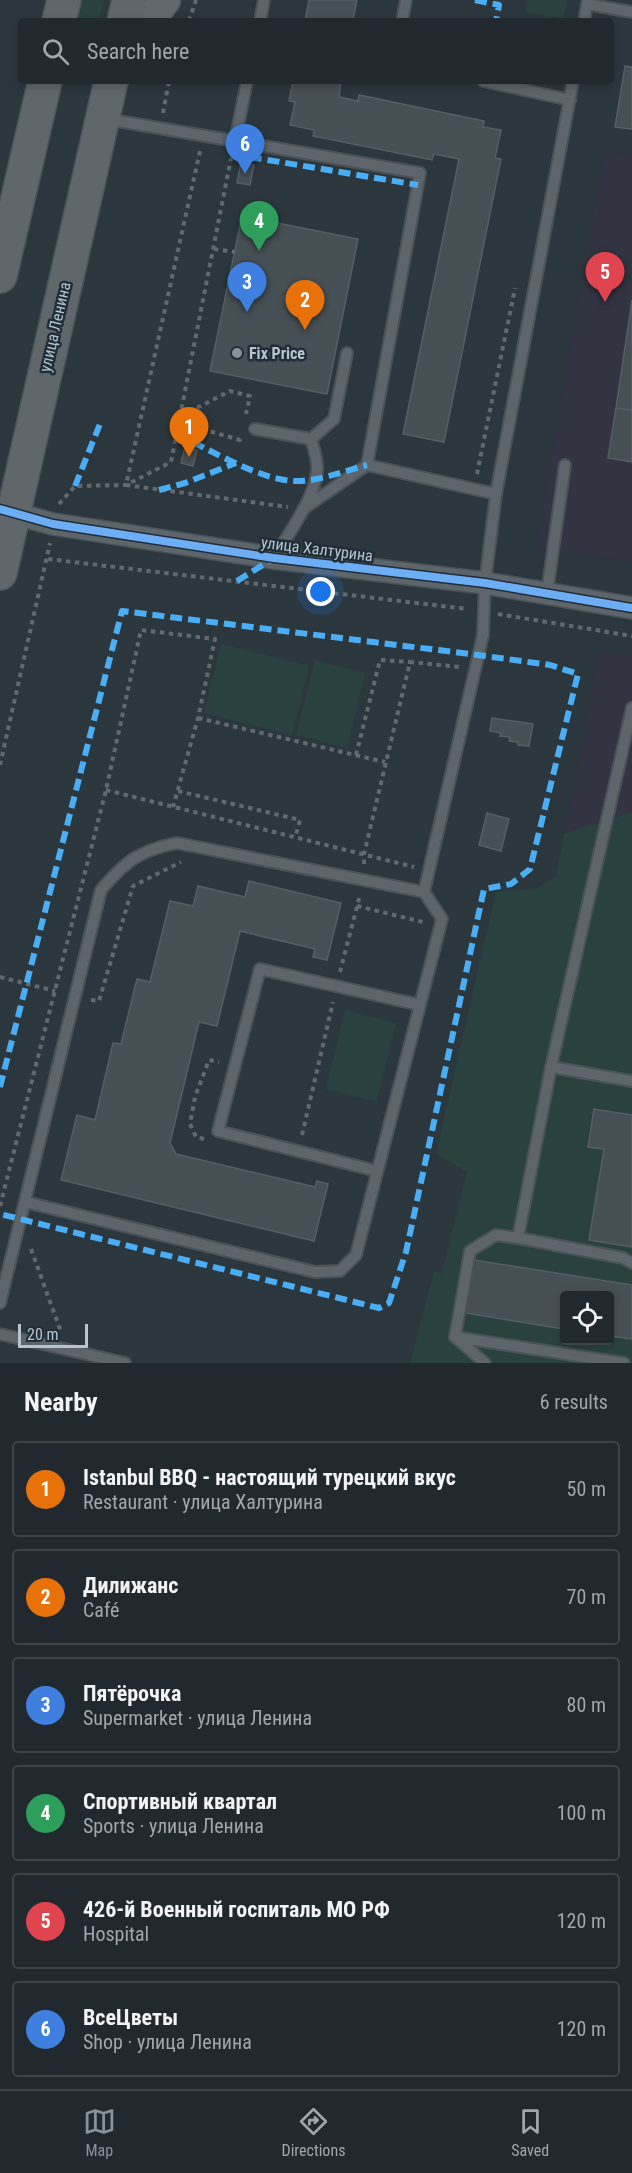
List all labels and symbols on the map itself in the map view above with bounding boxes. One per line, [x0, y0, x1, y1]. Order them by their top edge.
pin: 6 [226, 124, 264, 174]
pin: 4 [240, 202, 278, 251]
pin: 5 [586, 252, 624, 302]
pin: 3 [228, 262, 266, 312]
street label: улица Ленина [35, 280, 75, 374]
pin: 2 [286, 280, 324, 330]
place label: Fix Price [249, 344, 305, 363]
marker: Fix Price [230, 346, 244, 360]
pin: 1 [170, 408, 208, 457]
street label: улица Халтурина [260, 533, 374, 565]
your location [306, 577, 335, 606]
scale bar [18, 1321, 88, 1348]

